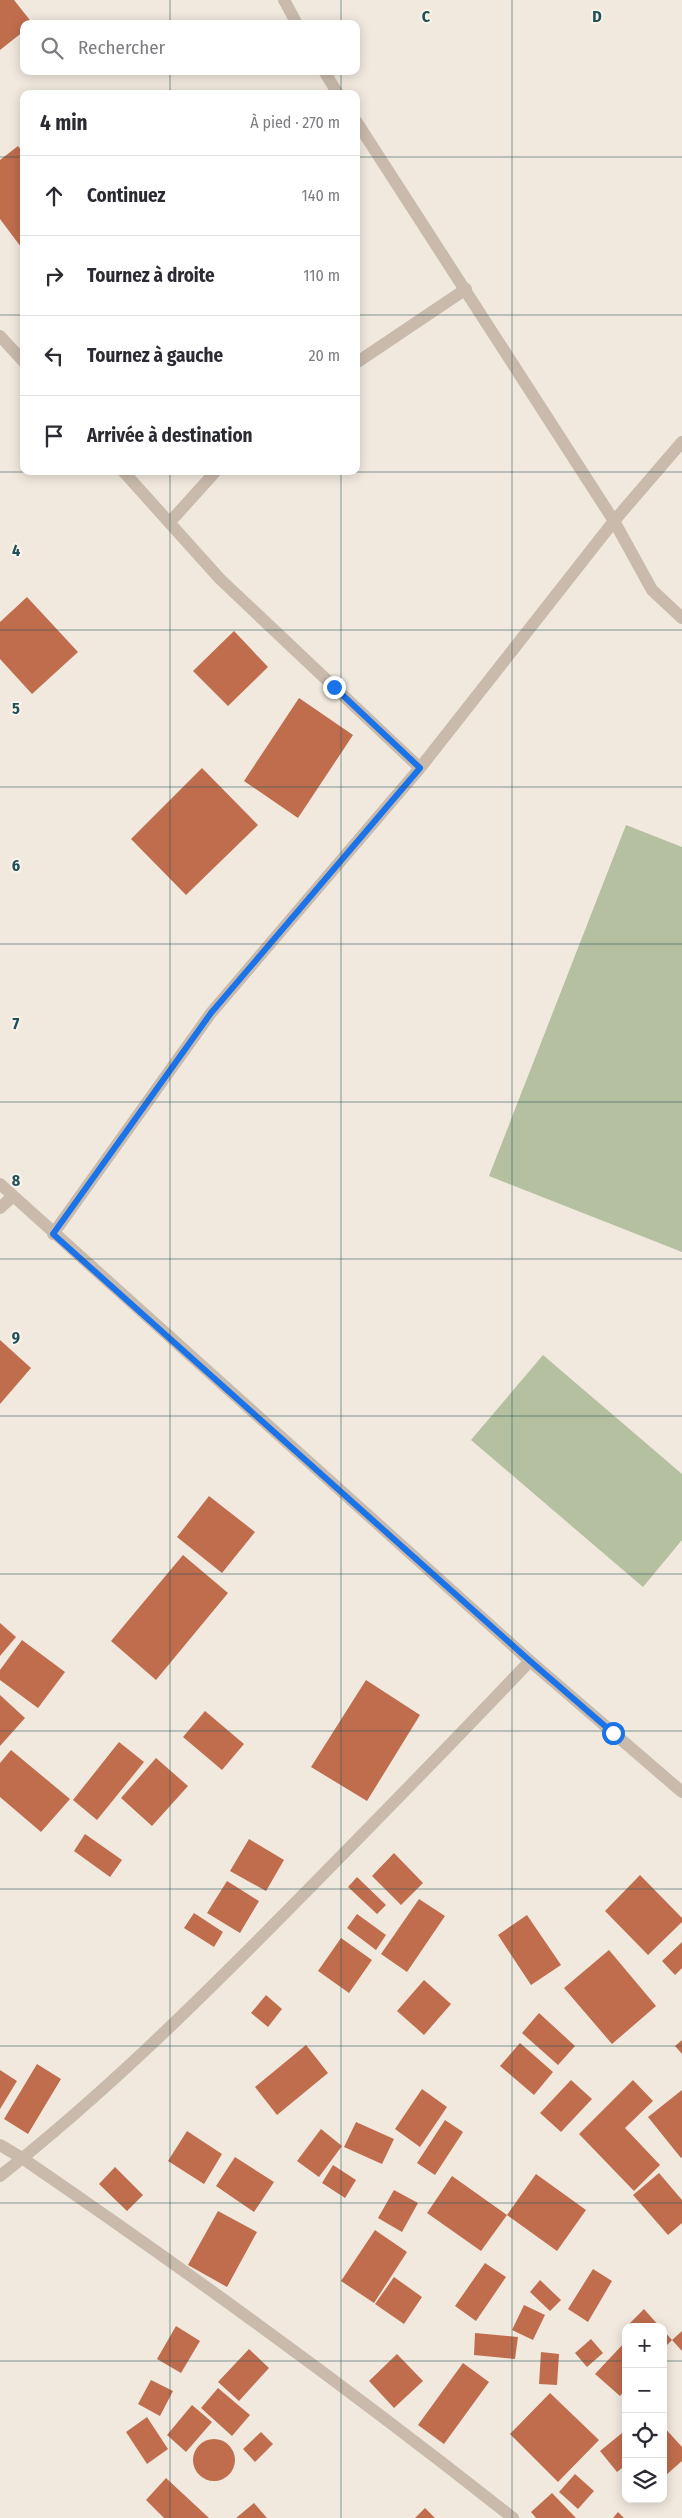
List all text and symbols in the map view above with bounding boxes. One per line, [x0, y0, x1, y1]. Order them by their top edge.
text: C [422, 7, 431, 26]
text: D [592, 7, 602, 26]
search box [20, 20, 360, 75]
icon: search [38, 34, 66, 62]
text: Rechercher [78, 36, 165, 59]
text: 4 min [40, 110, 88, 136]
text: À pied · 270 m [250, 113, 340, 132]
icon: ahead [40, 182, 68, 210]
text: Continuez [87, 184, 166, 207]
text: 140 m [302, 186, 340, 205]
icon: right [40, 262, 68, 290]
text: Tournez à droite [87, 264, 215, 287]
text: 110 m [303, 266, 340, 285]
icon: left [40, 342, 68, 370]
text: Tournez à gauche [87, 344, 223, 367]
text: 20 m [309, 346, 340, 365]
icon: arrive [40, 422, 68, 450]
text: Arrivée à destination [87, 424, 253, 447]
text: 4 [12, 541, 20, 560]
route end [323, 676, 346, 699]
text: 5 [12, 699, 20, 718]
text: 6 [12, 856, 20, 875]
text: 7 [13, 1014, 20, 1033]
text: 8 [12, 1171, 21, 1190]
text: 9 [12, 1328, 20, 1347]
route start [602, 1722, 625, 1745]
map controls [622, 2323, 667, 2503]
button: + [622, 2323, 667, 2368]
button: − [622, 2368, 667, 2413]
button: locate [622, 2413, 667, 2458]
button: layers [622, 2458, 667, 2503]

